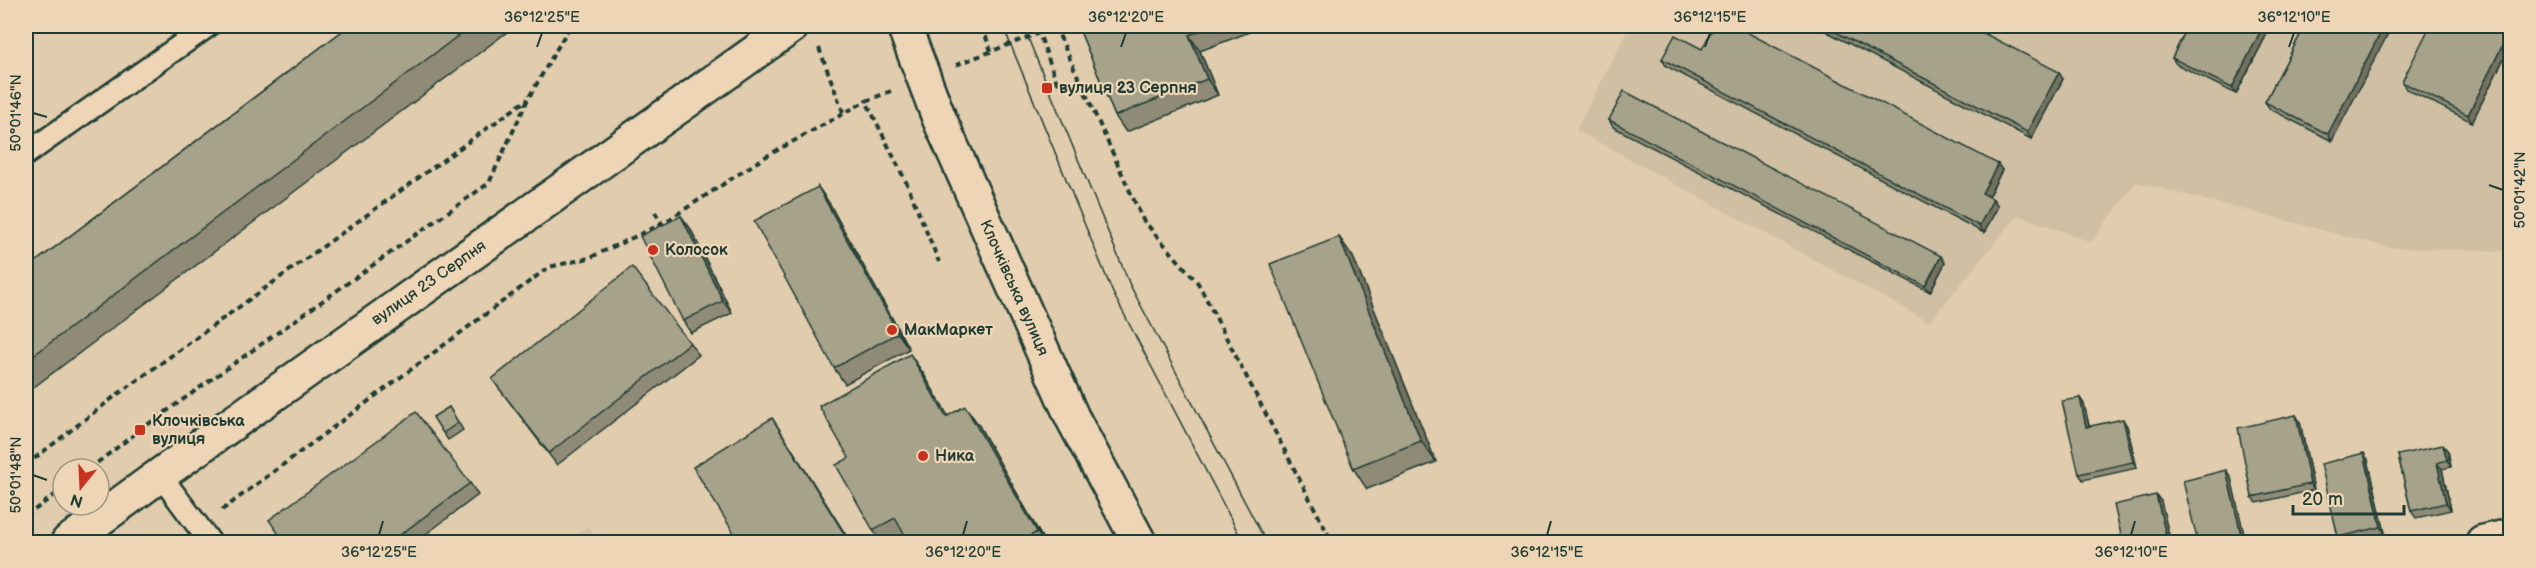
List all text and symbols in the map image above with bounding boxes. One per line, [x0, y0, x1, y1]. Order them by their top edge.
text: 36°12'25"E [504, 8, 580, 27]
text: 36°12'20"E [1088, 8, 1164, 27]
text: 36°12'15"E [1674, 8, 1747, 27]
text: 36°12'10"E [2257, 8, 2331, 27]
text: 50°01'46"N [7, 74, 26, 152]
place label: вулиця 23 Серпня [1059, 79, 1197, 98]
marker: вулиця 23 Серпня [1040, 81, 1054, 95]
text: 50°01'42"N [2511, 151, 2530, 229]
street label: Клочківська вулиця [975, 217, 1053, 359]
street label: вулиця 23 Серпня [368, 236, 490, 330]
place label: Колосок [665, 241, 728, 260]
marker: Колосок [646, 243, 660, 257]
place label: МакМаркет [904, 321, 993, 340]
marker: МакМаркет [885, 323, 899, 337]
place label: Клочківська вулиця [152, 412, 245, 449]
marker: Клочківська вулиця [133, 423, 147, 437]
text: 50°01'48"N [7, 436, 26, 514]
place label: Ника [935, 447, 975, 466]
marker: Ника [916, 449, 930, 463]
north arrow [51, 457, 111, 517]
scale bar [2293, 478, 2404, 516]
text: N [68, 489, 85, 511]
text: 20 m [2302, 489, 2343, 510]
text: 36°12'25"E [341, 543, 417, 562]
text: 36°12'20"E [925, 543, 1001, 562]
text: 36°12'15"E [1511, 543, 1584, 562]
text: 36°12'10"E [2094, 543, 2168, 562]

